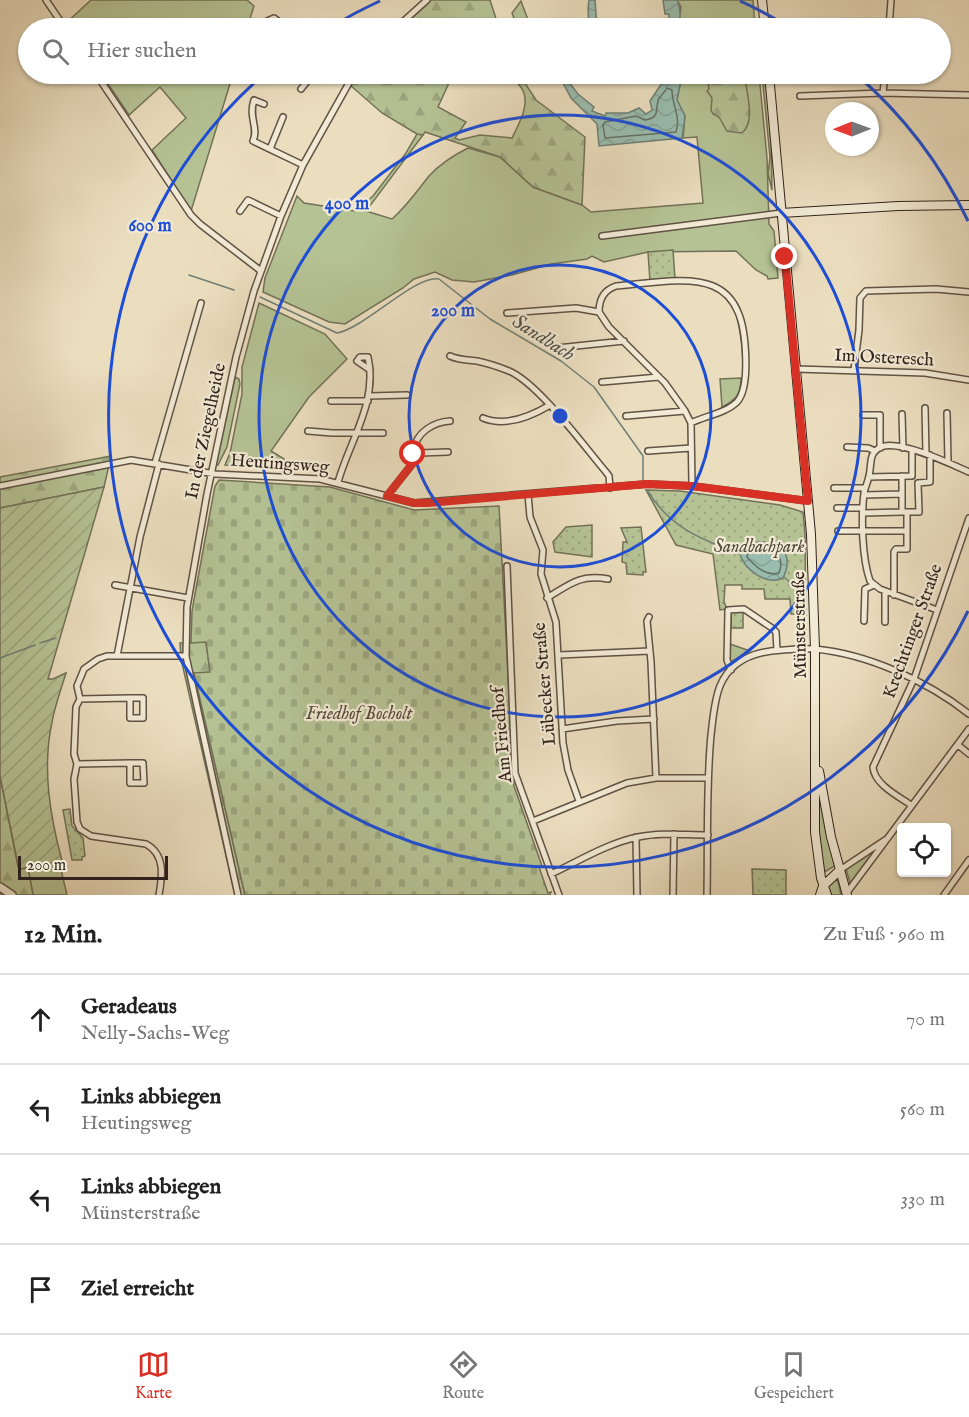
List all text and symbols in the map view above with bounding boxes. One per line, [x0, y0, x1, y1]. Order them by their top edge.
search box [18, 18, 951, 84]
icon: search [39, 35, 72, 68]
text: Hier suchen [87, 37, 197, 65]
north arrow [825, 102, 879, 156]
text: 400 m [325, 193, 369, 216]
text: 600 m [128, 215, 172, 238]
route end [771, 243, 797, 269]
text: 200 m [431, 300, 475, 323]
water label: Sandbach [507, 309, 580, 367]
street label: Im Osteresch [834, 344, 935, 373]
street label: In der Ziegelheide [181, 361, 232, 502]
centre of rings [550, 406, 570, 426]
route start [399, 440, 425, 466]
street label: Heutingsweg [230, 450, 330, 479]
park label: Sandbachpark [714, 536, 804, 559]
street label: Krechtinger Straße [878, 561, 948, 702]
street label: Münsterstraße [788, 571, 813, 679]
street label: Lübecker Straße [529, 621, 562, 746]
street label: Am Friedhof [487, 683, 518, 785]
park label: Friedhof Bocholt [306, 703, 413, 726]
map controls [897, 823, 951, 877]
button: locate [897, 823, 951, 877]
scale bar [18, 853, 168, 880]
text: 200 m [27, 856, 66, 876]
text: 12 Min. [24, 918, 102, 951]
text: Zu Fuß · 960 m [823, 922, 945, 947]
text: Geradeaus [81, 993, 177, 1021]
icon: ahead [24, 1003, 57, 1036]
text: 70 m [906, 1007, 945, 1032]
text: Nelly-Sachs-Weg [81, 1021, 229, 1046]
text: Links abbiegen [81, 1083, 221, 1111]
icon: left [24, 1093, 57, 1126]
text: 560 m [900, 1097, 945, 1122]
text: Heutingsweg [81, 1111, 191, 1136]
text: Links abbiegen [81, 1173, 221, 1201]
icon: left [24, 1183, 57, 1216]
text: 330 m [900, 1187, 945, 1212]
text: Münsterstraße [81, 1201, 200, 1226]
icon: arrive [24, 1273, 57, 1306]
text: Ziel erreicht [81, 1275, 194, 1303]
tab: Karte [135, 1348, 172, 1404]
tab: Route [442, 1348, 484, 1404]
tab: Gespeichert [754, 1348, 834, 1404]

